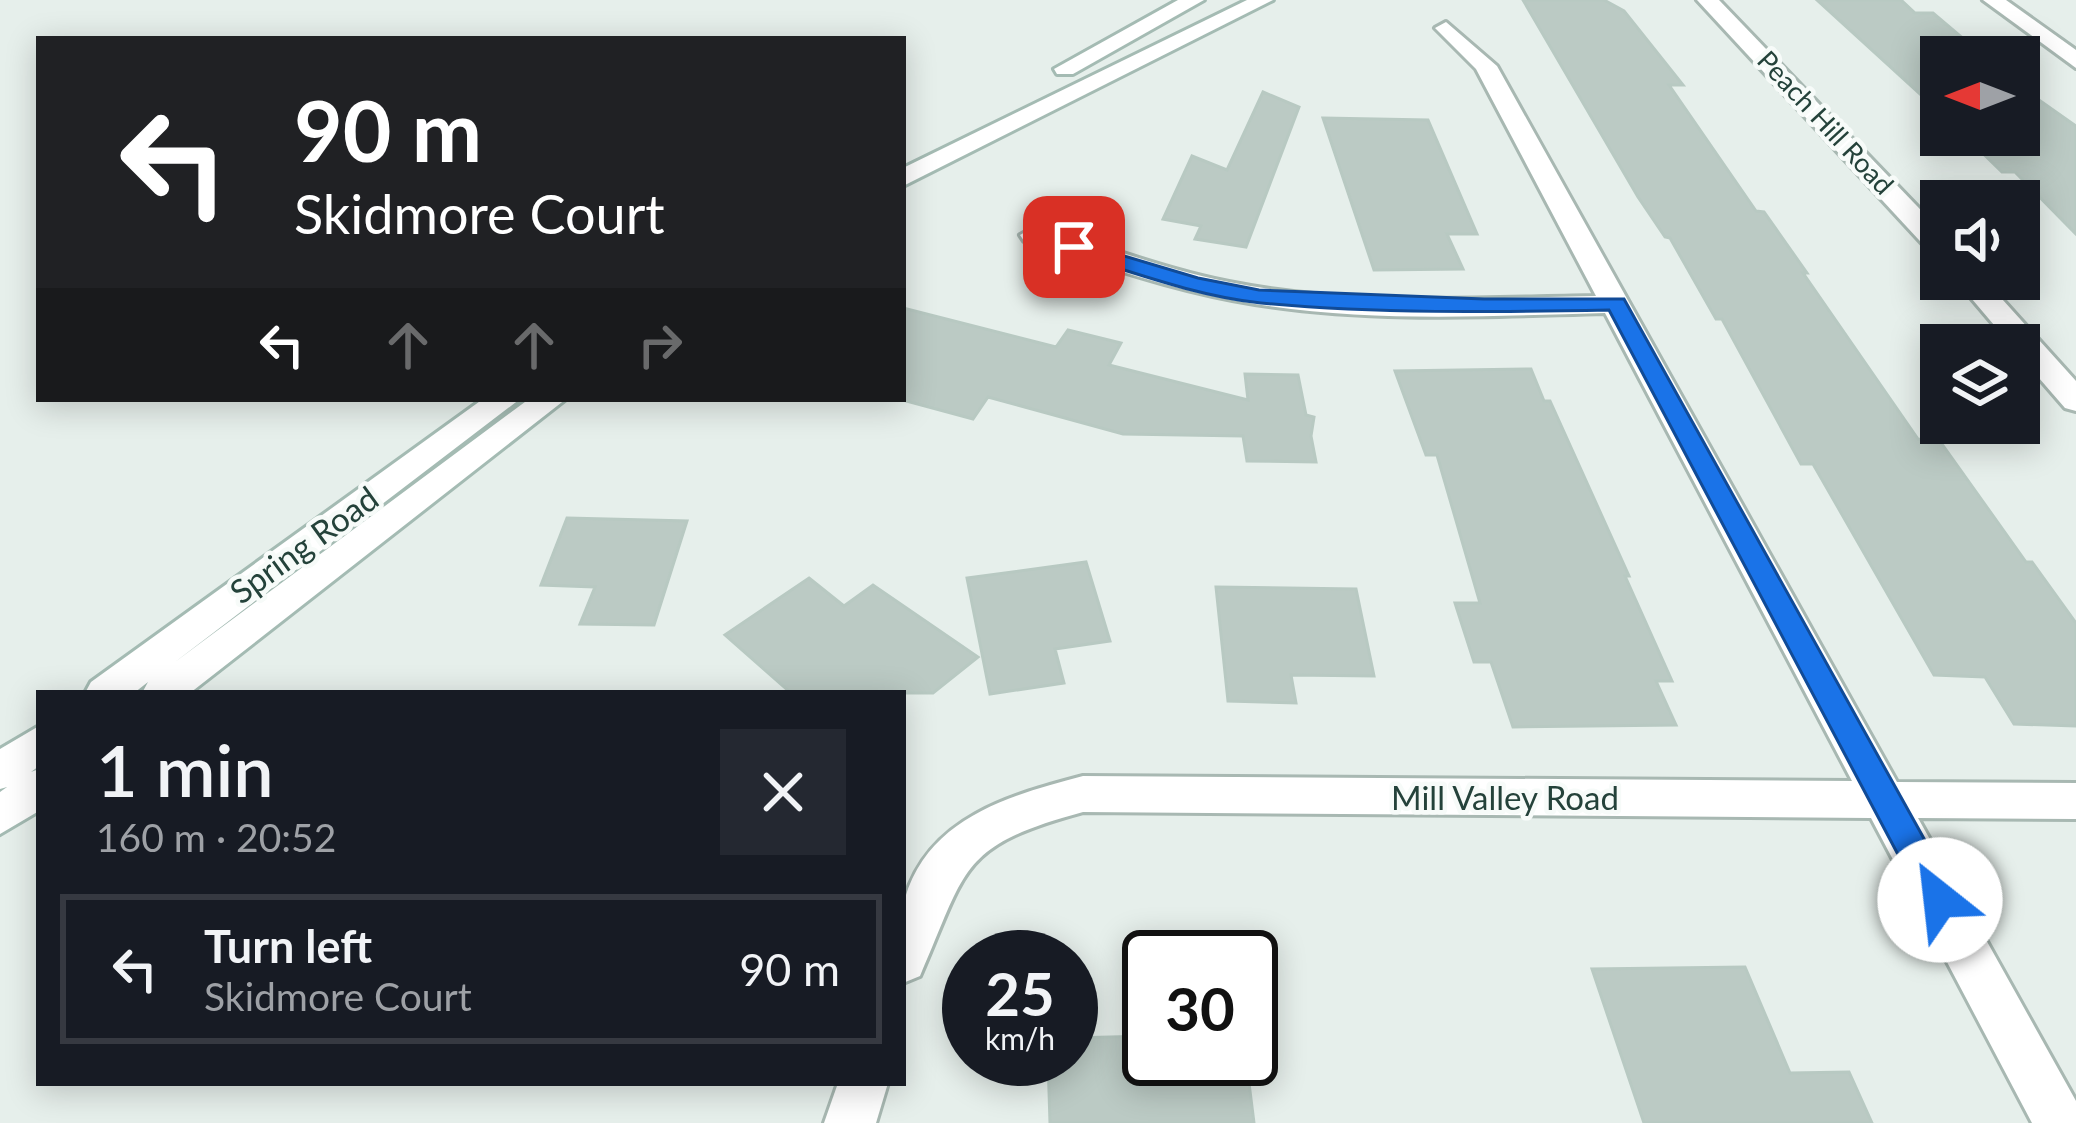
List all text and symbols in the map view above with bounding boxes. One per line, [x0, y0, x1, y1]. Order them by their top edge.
north arrow [1920, 36, 2040, 156]
map controls [1920, 36, 2040, 444]
street label: Peach Hill Road [1751, 43, 1901, 201]
text: 90 m [294, 79, 482, 180]
icon: left [96, 84, 252, 240]
button: sound [1920, 180, 2040, 300]
text: Skidmore Court [294, 181, 665, 246]
pin [1023, 196, 1125, 298]
icon: arrive [1041, 214, 1107, 280]
icon: left [249, 312, 315, 378]
icon: ahead [375, 312, 441, 378]
icon: ahead [501, 312, 567, 378]
icon: right [627, 312, 693, 378]
button: layers [1920, 324, 2040, 444]
street label: Spring Road [222, 477, 385, 611]
text: 1 min [96, 726, 274, 812]
button: close [720, 729, 846, 855]
street label: Mill Valley Road [1391, 777, 1619, 817]
text: 160 m · 20:52 [96, 814, 336, 860]
position arrow [1877, 837, 2003, 963]
text: Turn left [204, 919, 372, 973]
speed limit sign: 30 [1122, 930, 1278, 1086]
icon: left [102, 936, 168, 1002]
text: 90 m [739, 942, 840, 996]
text: 25 [985, 957, 1055, 1029]
text: Skidmore Court [204, 973, 472, 1019]
text: km/h [985, 1020, 1055, 1056]

